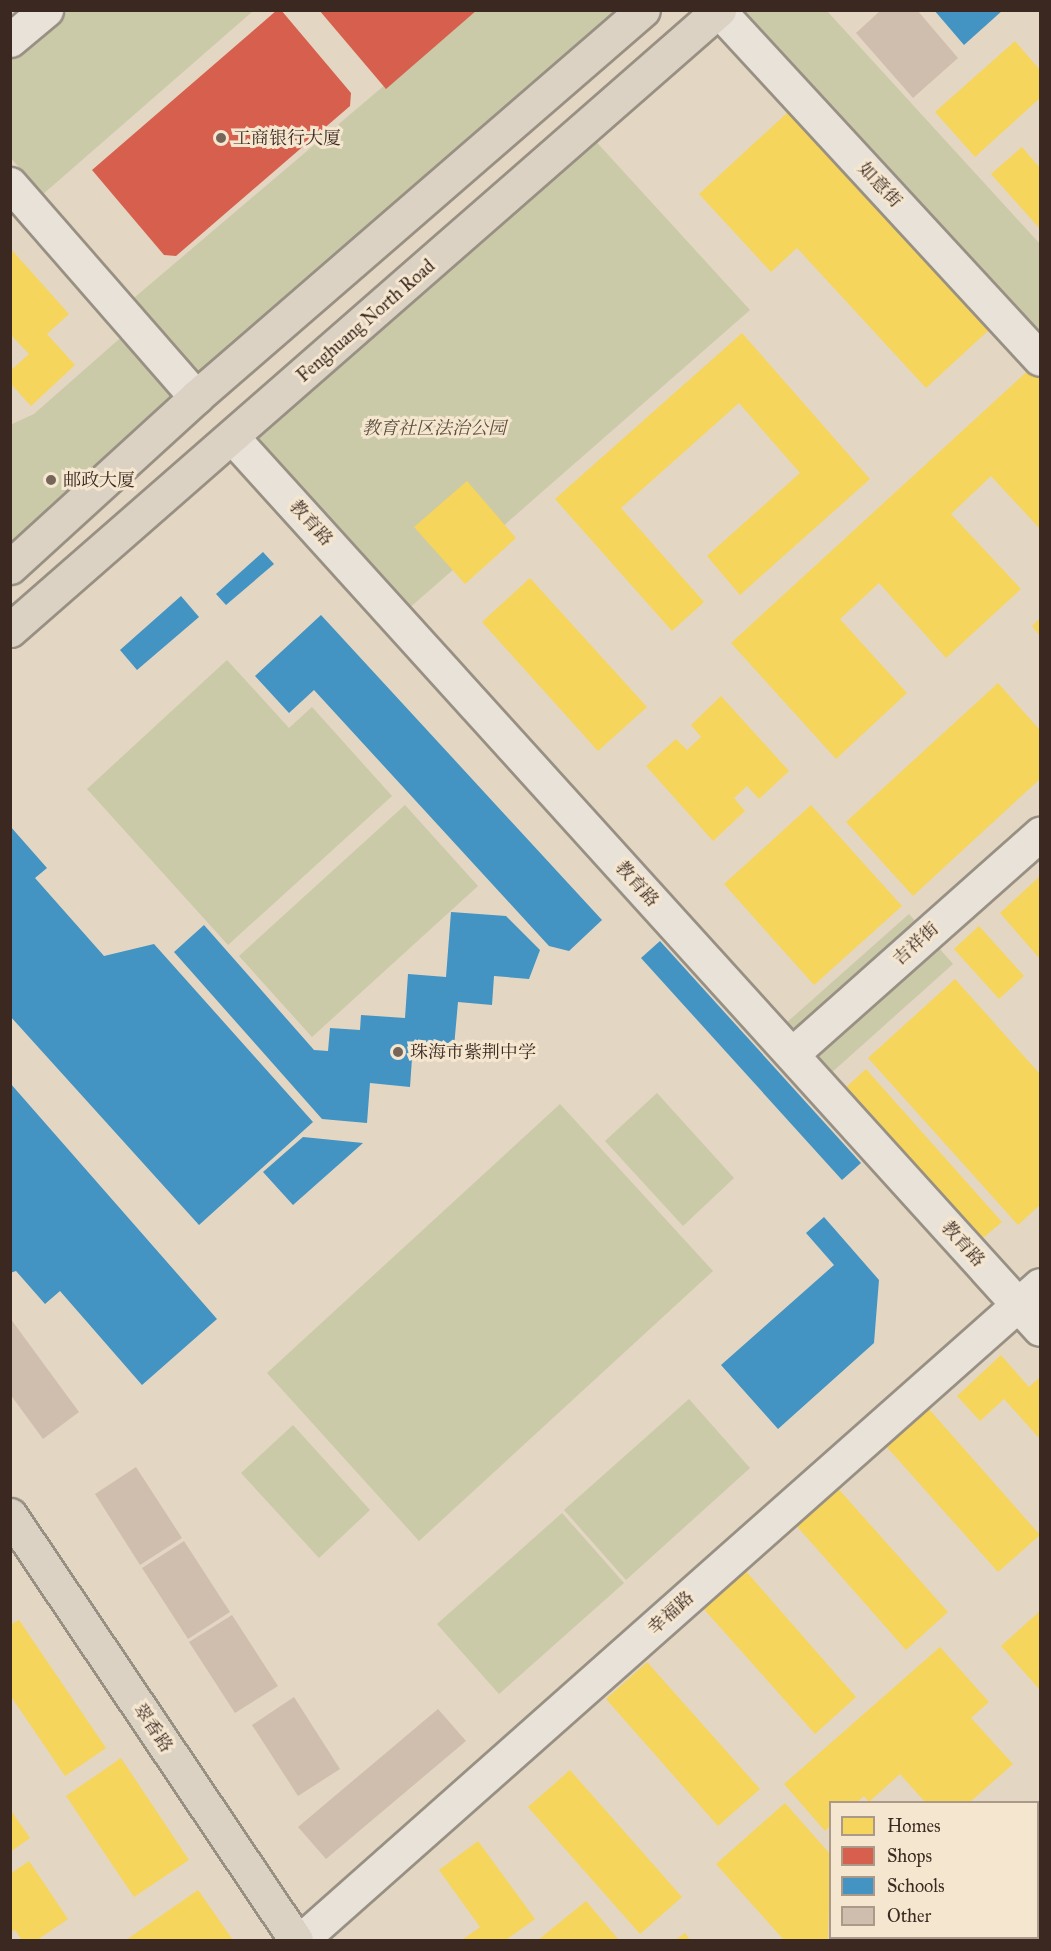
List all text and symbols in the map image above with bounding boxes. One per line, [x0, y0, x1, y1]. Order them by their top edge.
place label: 工商银行大厦 [233, 127, 341, 149]
marker: 工商银行大厦 [214, 131, 228, 145]
street label: 如意街 [854, 158, 906, 212]
street label: Fenghuang North Road [293, 255, 439, 387]
park label: 教育社区法治公园 [362, 417, 506, 439]
place label: 邮政大厦 [63, 469, 135, 491]
marker: 邮政大厦 [44, 473, 58, 487]
street label: 教育路 [285, 496, 337, 550]
street label: 教育路 [611, 857, 663, 911]
street label: 吉祥街 [889, 918, 943, 970]
place label: 珠海市紫荆中学 [410, 1041, 536, 1063]
marker: 珠海市紫荆中学 [391, 1045, 405, 1059]
street label: 教育路 [937, 1217, 989, 1271]
street label: 幸福路 [644, 1587, 698, 1639]
street label: 翠香路 [129, 1700, 177, 1756]
legend [829, 1801, 1039, 1939]
text: Homes [887, 1815, 941, 1837]
text: Shops [887, 1845, 932, 1867]
text: Schools [887, 1875, 945, 1897]
text: Other [887, 1905, 931, 1927]

